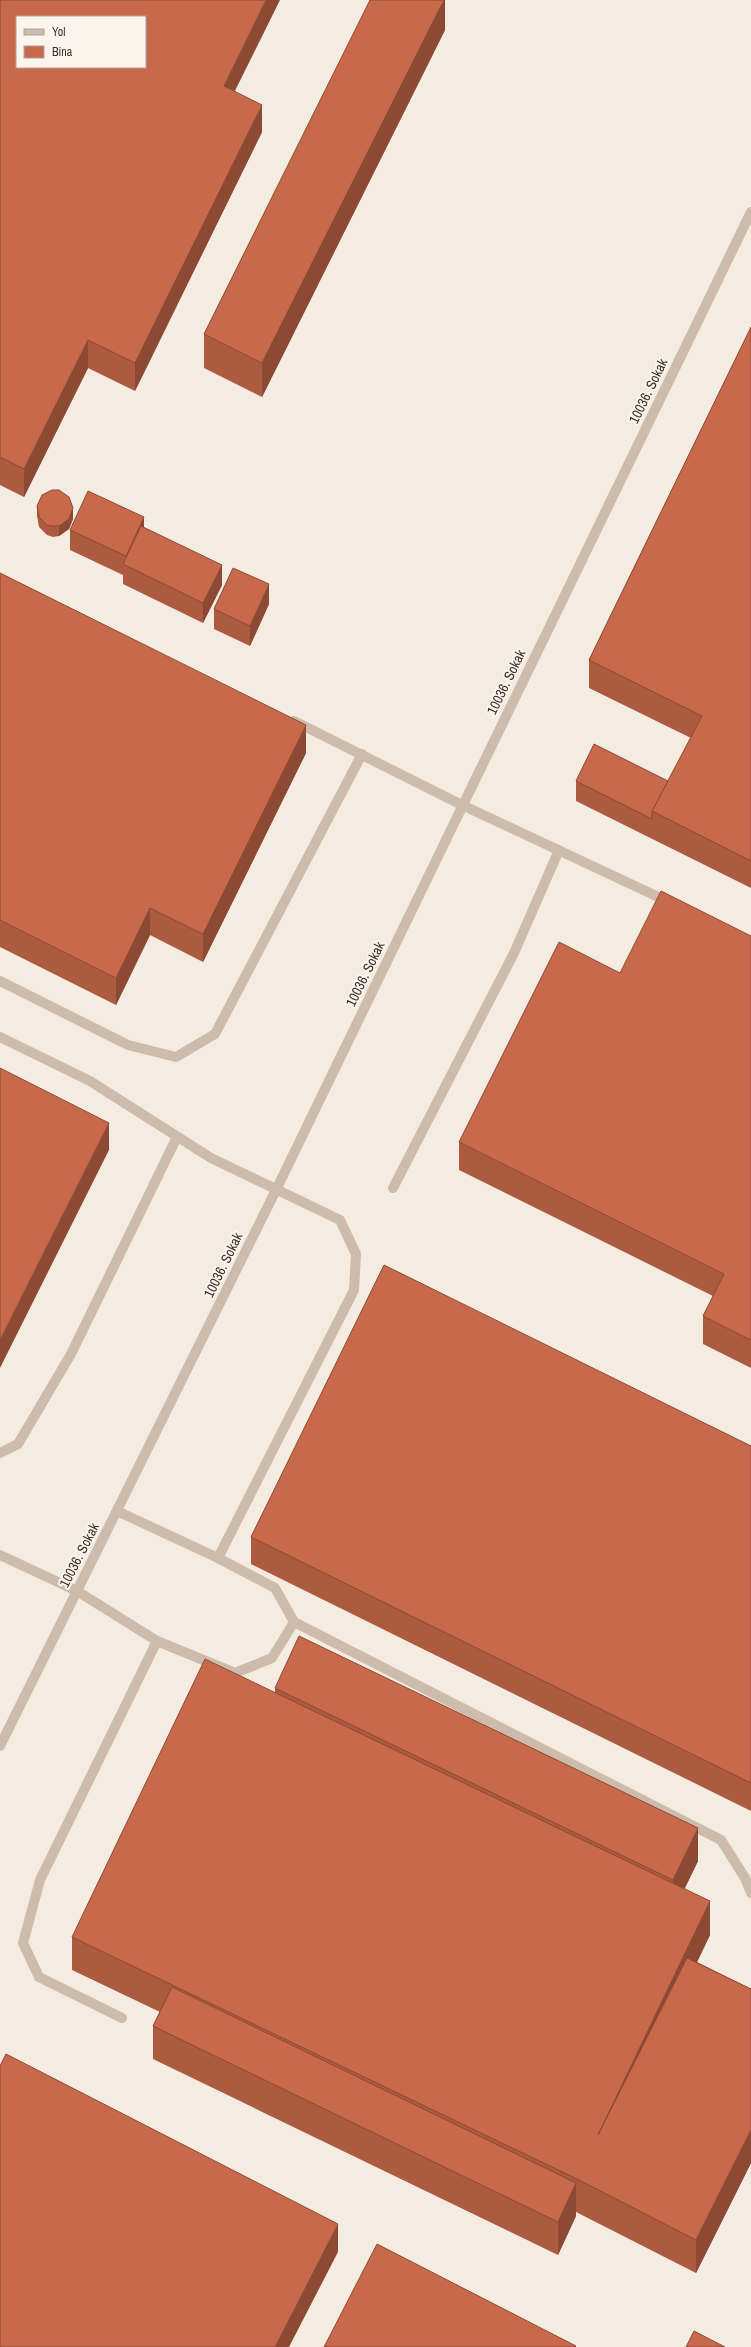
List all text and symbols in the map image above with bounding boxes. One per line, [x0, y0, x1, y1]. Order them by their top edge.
legend [16, 16, 146, 68]
text: Yol [52, 24, 65, 40]
text: Bina [52, 44, 73, 60]
street label: 10036. Sokak [625, 355, 672, 427]
street label: 10036. Sokak [483, 646, 530, 718]
street label: 10036. Sokak [342, 938, 389, 1010]
street label: 10036. Sokak [200, 1229, 247, 1301]
street label: 10036. Sokak [55, 1519, 103, 1590]

